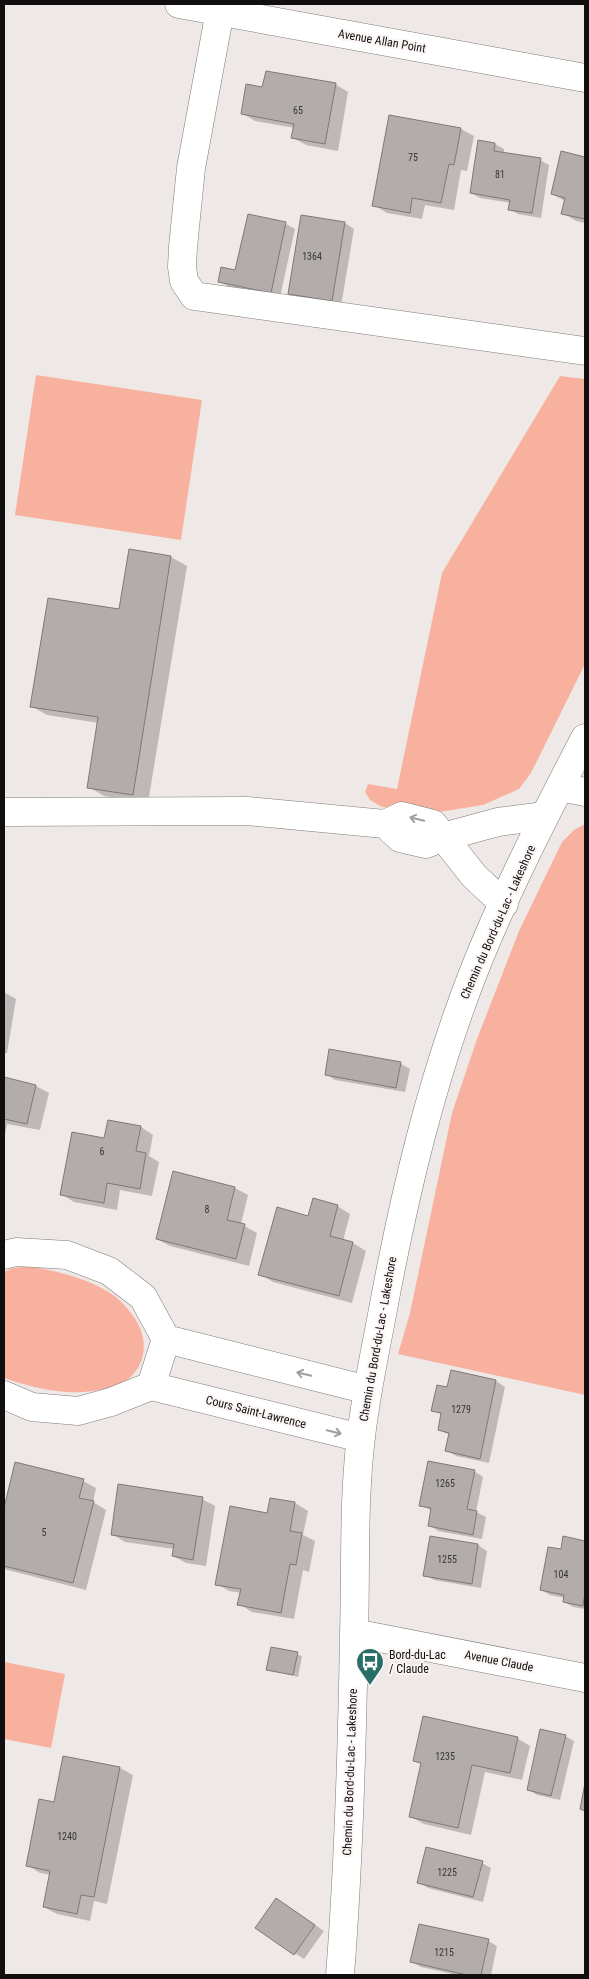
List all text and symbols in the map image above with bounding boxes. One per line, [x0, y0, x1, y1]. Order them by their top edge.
street label: Avenue Allan Point [337, 26, 427, 56]
house number: 65 [293, 105, 303, 116]
house number: 75 [408, 152, 418, 163]
house number: 81 [495, 169, 505, 180]
house number: 1364 [302, 251, 322, 262]
one-way arrow [409, 814, 425, 824]
street label: Chemin du Bord-du-Lac - Lakeshore [458, 842, 539, 1001]
house number: 6 [100, 1146, 105, 1157]
house number: 8 [205, 1204, 210, 1215]
street label: Chemin du Bord-du-Lac - Lakeshore [357, 1255, 399, 1423]
one-way arrow [296, 1369, 312, 1378]
street label: Cours Saint-Lawrence [204, 1393, 308, 1431]
house number: 1279 [451, 1404, 471, 1415]
one-way arrow [326, 1428, 342, 1437]
house number: 1265 [435, 1478, 455, 1489]
house number: 5 [42, 1527, 47, 1538]
house number: 1255 [437, 1554, 457, 1565]
house number: 104 [554, 1569, 568, 1580]
bus stop icon: Bord-du-Lac / Claude [355, 1647, 385, 1686]
street label: Avenue Claude [463, 1647, 535, 1675]
place label: Bord-du-Lac / Claude [389, 1648, 446, 1676]
street label: Chemin du Bord-du-Lac - Lakeshore [340, 1688, 360, 1856]
house number: 1235 [435, 1751, 455, 1762]
house number: 1240 [57, 1831, 77, 1842]
house number: 1225 [437, 1867, 457, 1878]
house number: 1215 [434, 1947, 454, 1958]

